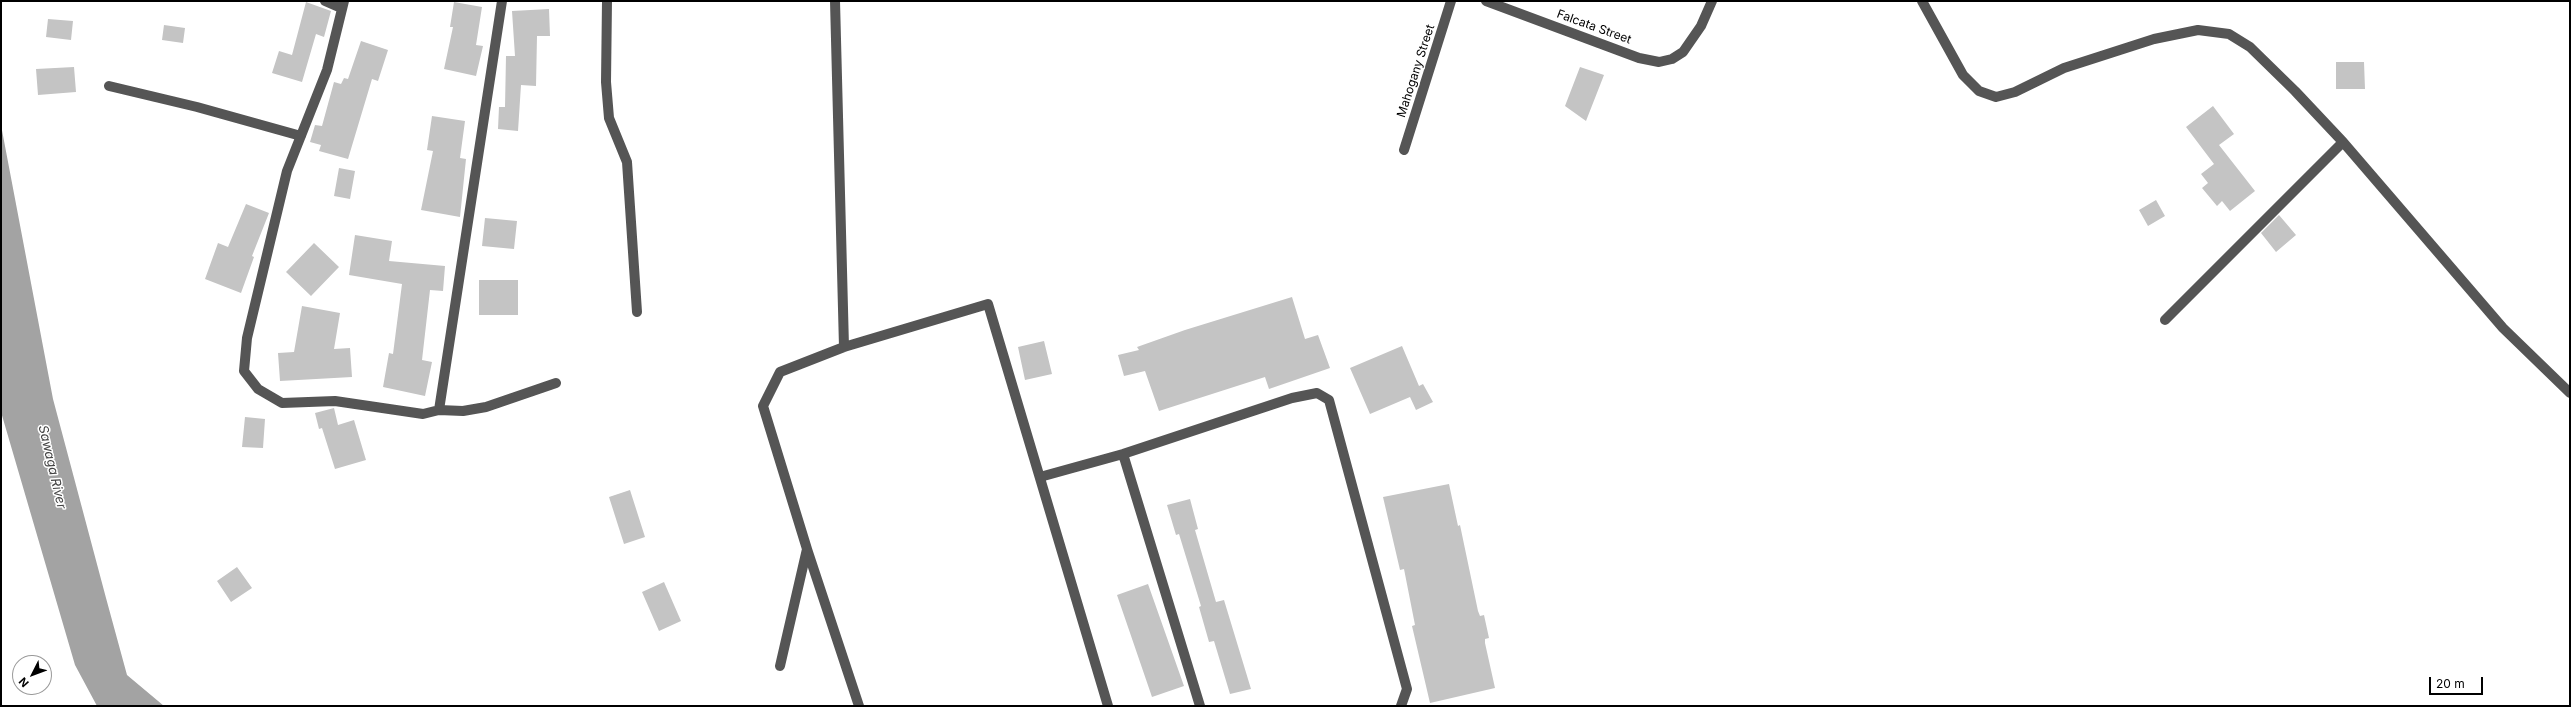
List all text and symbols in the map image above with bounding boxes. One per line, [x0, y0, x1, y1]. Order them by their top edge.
street label: Falcata Street [1555, 7, 1633, 47]
street label: Mahogany Street [1394, 23, 1438, 119]
water label: Sawaga River [35, 424, 69, 510]
north arrow [12, 655, 52, 695]
scale bar [2431, 669, 2485, 695]
text: N [16, 675, 32, 690]
text: 20 m [2436, 676, 2465, 691]

